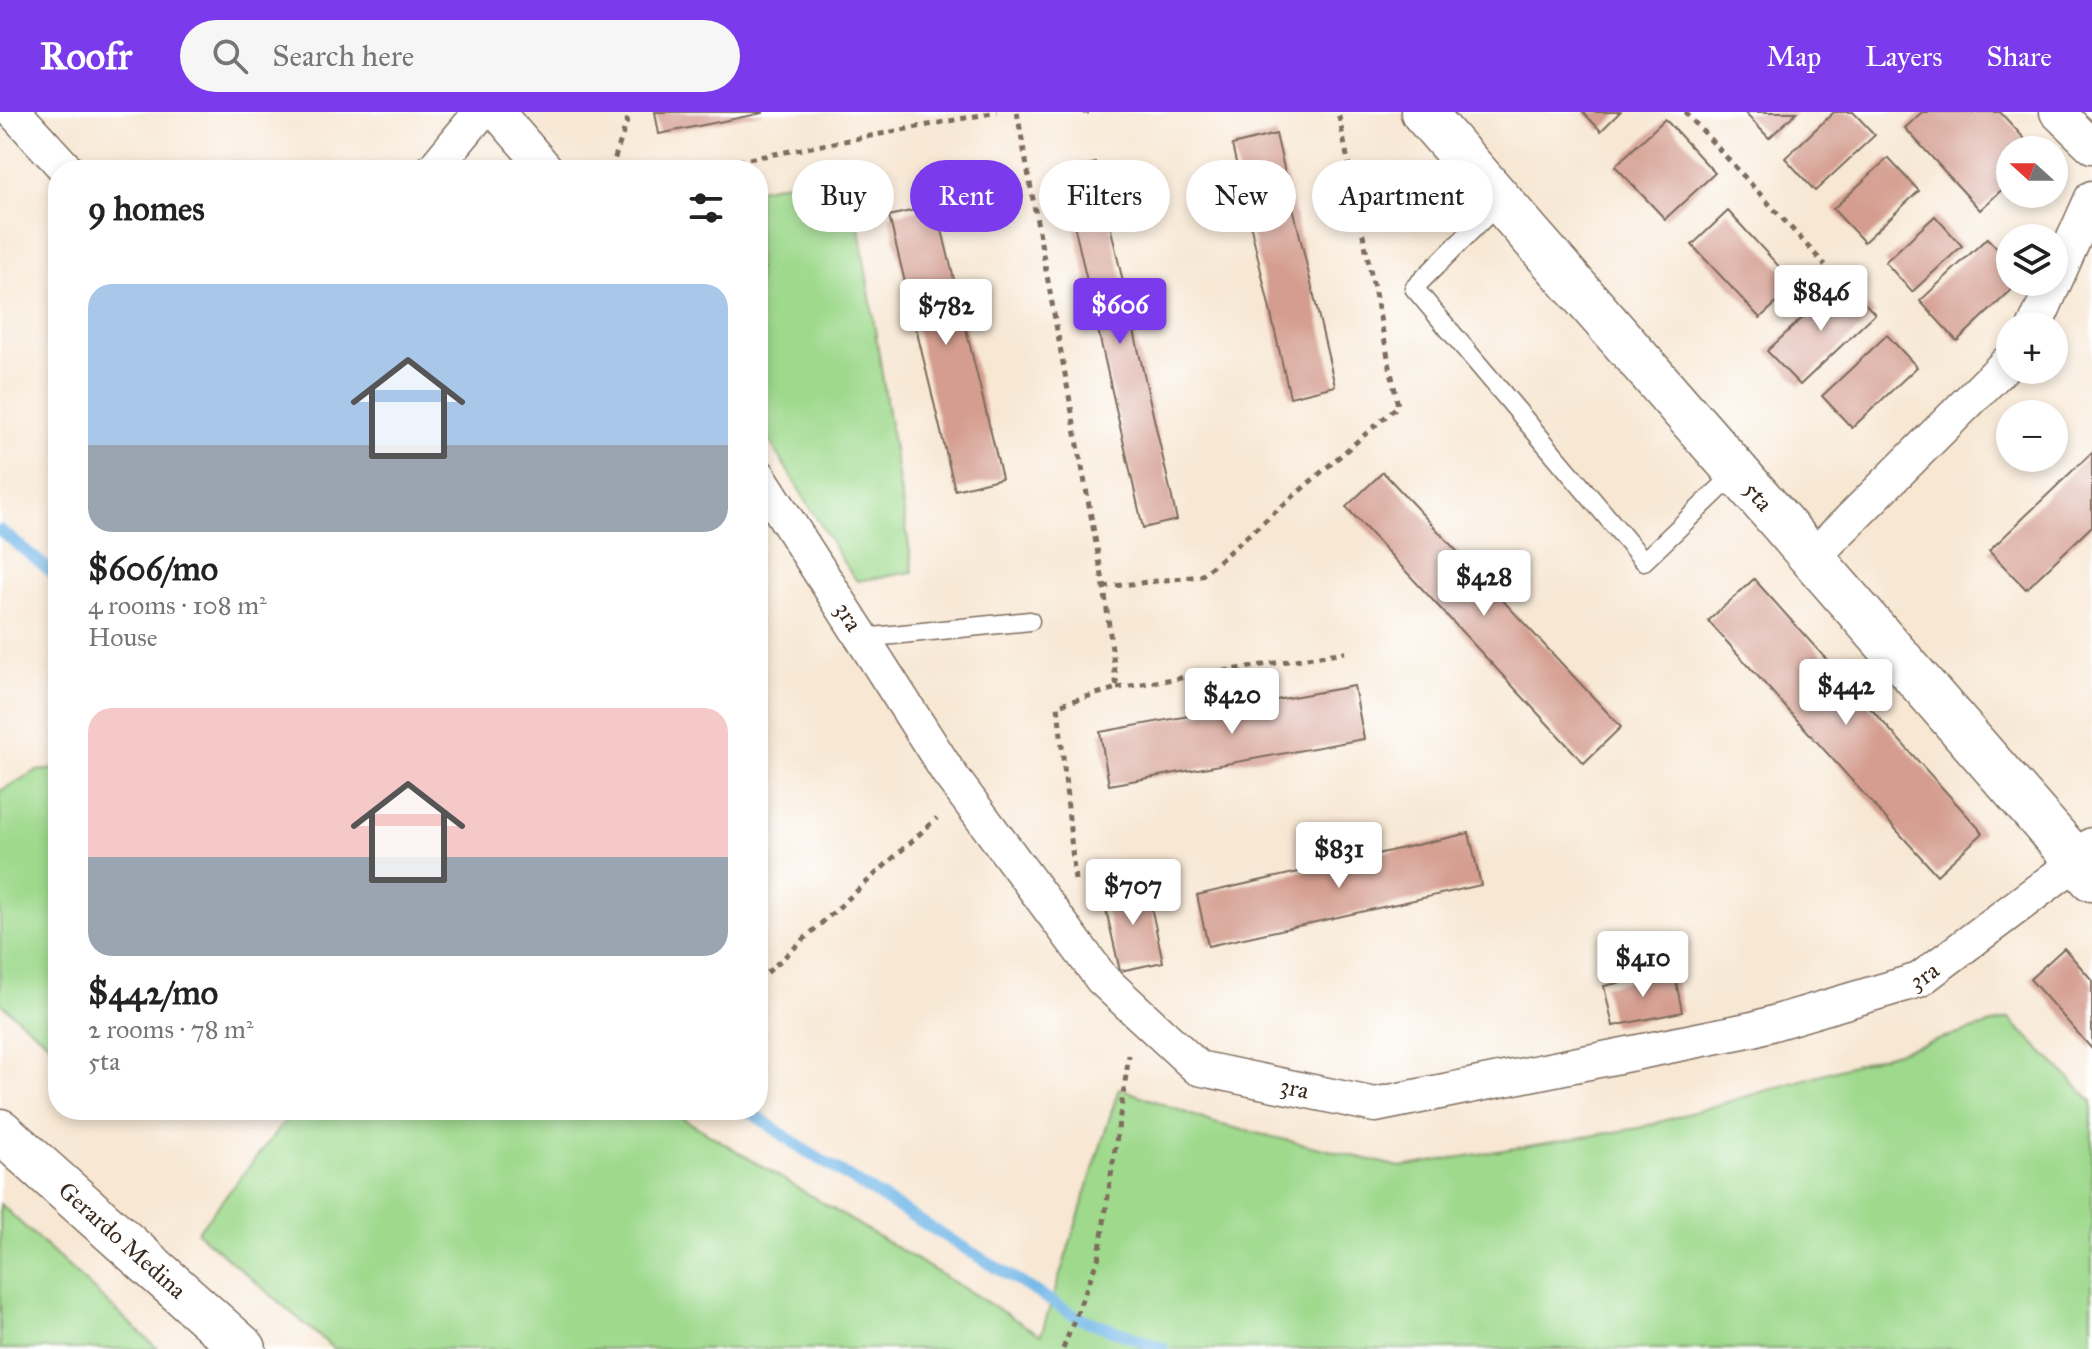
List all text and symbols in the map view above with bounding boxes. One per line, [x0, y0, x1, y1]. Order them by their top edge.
search box [180, 20, 740, 92]
text: Roofr [40, 33, 132, 79]
icon: search [208, 34, 252, 78]
text: Search here [272, 38, 414, 74]
text: Map [1766, 39, 1821, 74]
text: Layers [1865, 39, 1943, 74]
text: Share [1987, 39, 2052, 74]
north arrow [1996, 136, 2068, 208]
map controls [1996, 136, 2068, 472]
chip: Buy [792, 160, 894, 232]
chip: Rent [910, 160, 1023, 232]
chip: Filters [1039, 160, 1170, 232]
chip: New [1186, 160, 1296, 232]
chip: Apartment [1312, 160, 1493, 232]
icon: filters [684, 186, 728, 230]
text: 9 homes [88, 188, 205, 229]
button: layers [1996, 224, 2068, 296]
pin: $846 [1774, 265, 1868, 333]
text: $846 [1792, 275, 1850, 307]
pin: $606 [1073, 278, 1167, 346]
pin: $782 [899, 279, 993, 347]
text: $606 [1091, 288, 1149, 320]
text: $782 [918, 289, 974, 321]
button: + [1996, 312, 2068, 384]
icon: home [336, 336, 480, 480]
button: − [1996, 400, 2068, 472]
street label: 5ta [1737, 475, 1780, 518]
text: $606/mo [88, 548, 218, 589]
pin: $428 [1437, 550, 1531, 618]
text: $428 [1456, 560, 1512, 592]
text: 4 rooms · 108 m² [88, 589, 267, 621]
street label: 3ra [828, 596, 869, 637]
text: House [88, 621, 158, 653]
pin: $442 [1799, 659, 1893, 727]
pin: $420 [1185, 668, 1279, 736]
text: $442 [1817, 669, 1875, 701]
text: $420 [1203, 678, 1261, 710]
icon: home [336, 760, 480, 904]
pin: $831 [1292, 822, 1386, 890]
text: $831 [1314, 832, 1364, 864]
pin: $707 [1086, 859, 1180, 927]
text: $707 [1104, 869, 1162, 901]
pin: $410 [1596, 931, 1690, 999]
text: $410 [1615, 941, 1671, 973]
street label: 3ra [1908, 955, 1946, 996]
text: $442/mo [88, 972, 218, 1013]
text: 2 rooms · 78 m² [88, 1013, 253, 1045]
text: 5ta [88, 1045, 120, 1077]
street label: 3ra [1277, 1071, 1312, 1106]
street label: Gerardo Medina [52, 1175, 193, 1306]

